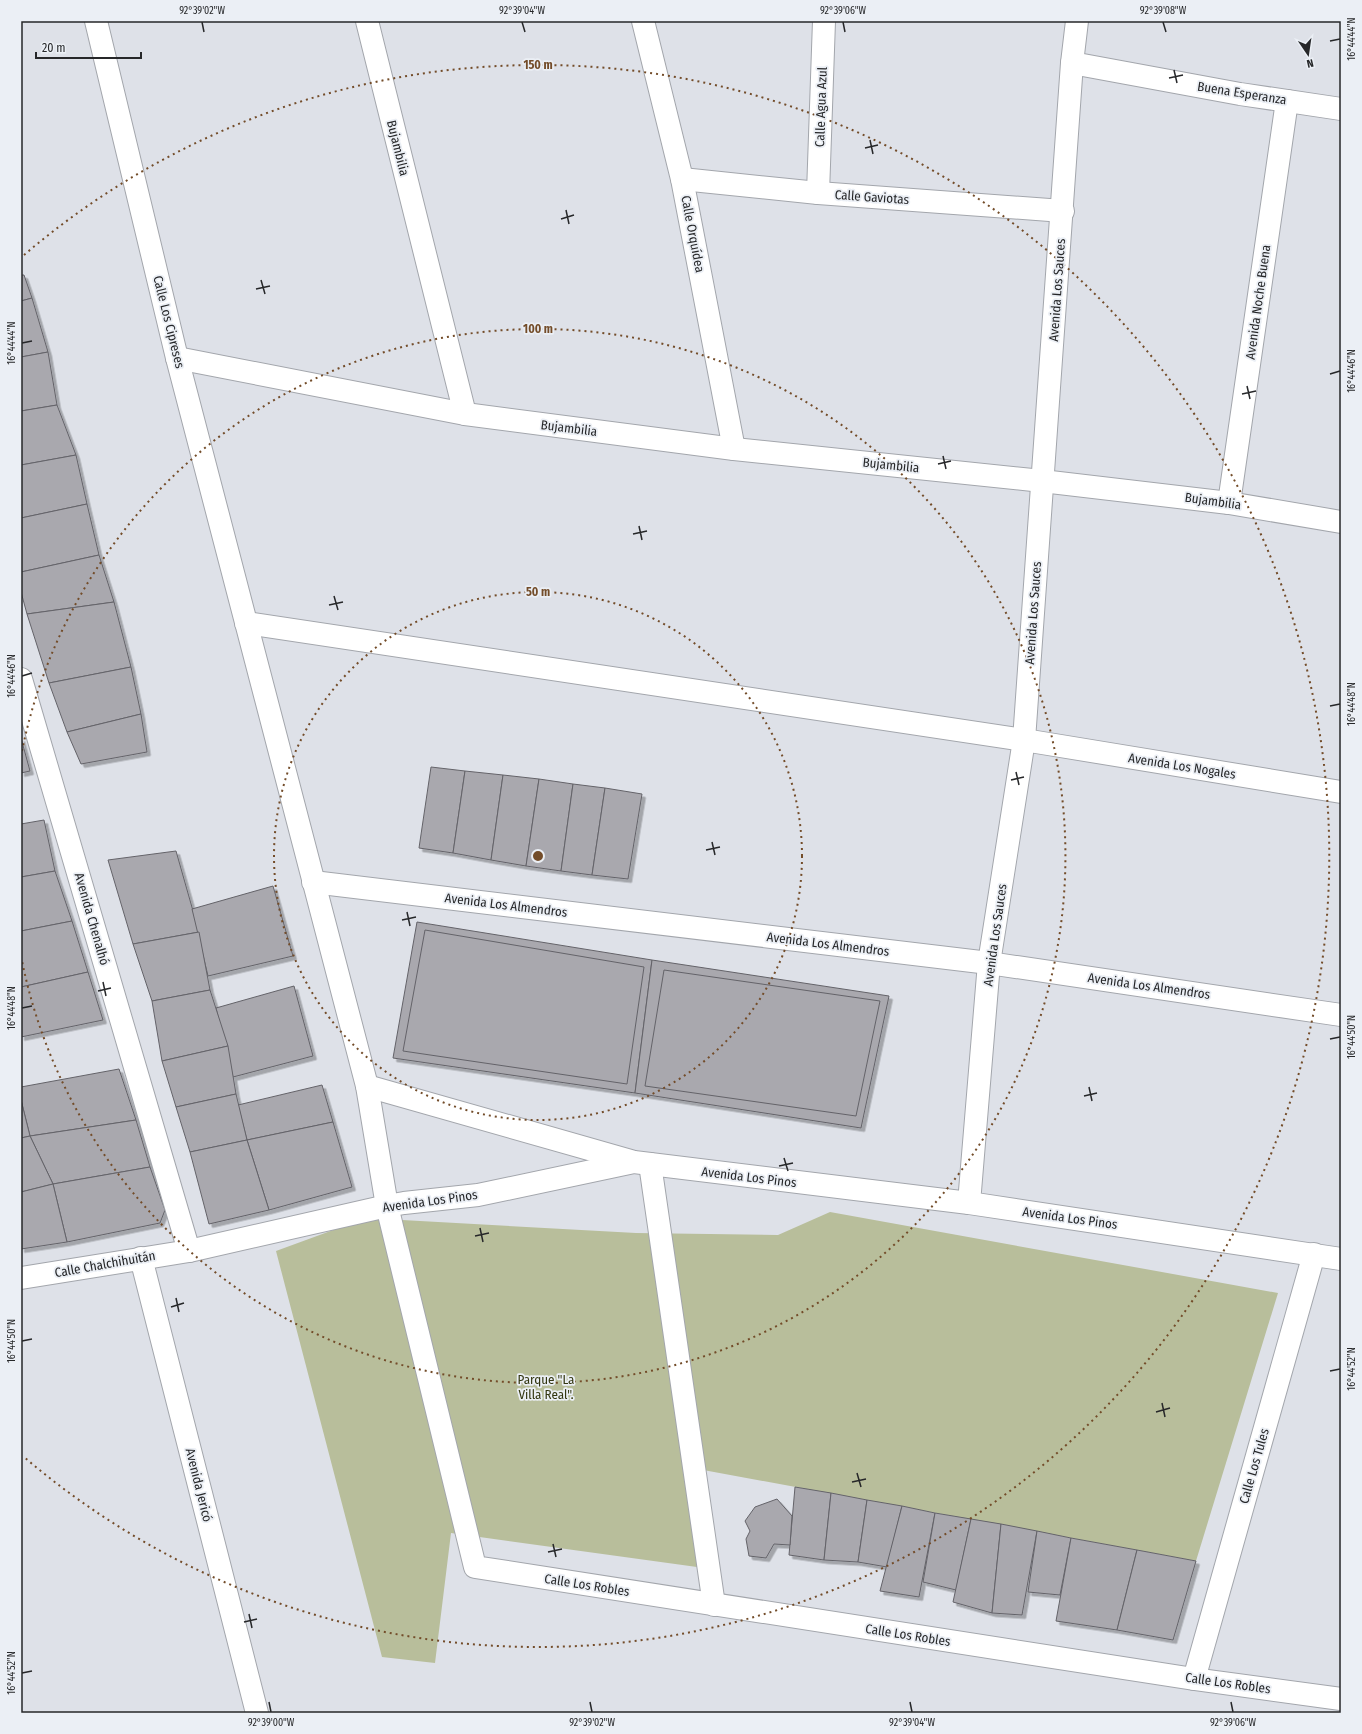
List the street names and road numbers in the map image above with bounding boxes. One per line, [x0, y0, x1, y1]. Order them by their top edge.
street label: Calle Agua Azul [812, 66, 830, 147]
street label: Buena Esperanza [1196, 79, 1288, 107]
street label: Bujambilia [384, 119, 412, 177]
street label: Calle Gaviotas [834, 187, 910, 207]
street label: Calle Orquídea [678, 194, 708, 274]
street label: Avenida Los Sauces [1046, 237, 1068, 342]
street label: Avenida Noche Buena [1243, 244, 1273, 360]
street label: Calle Los Cipreses [150, 274, 188, 370]
street label: Bujambilia [540, 417, 598, 439]
street label: Bujambilia [862, 455, 920, 475]
street label: Bujambilia [1184, 490, 1242, 512]
street label: Avenida Los Sauces [1022, 560, 1044, 665]
street label: Avenida Los Nogales [1127, 750, 1237, 782]
street label: Avenida Chenalhó [72, 871, 112, 967]
street label: Avenida Los Sauces [980, 882, 1010, 987]
street label: Avenida Los Almendros [444, 890, 569, 920]
street label: Avenida Los Almendros [766, 929, 891, 959]
street label: Avenida Los Almendros [1087, 970, 1212, 1002]
street label: Avenida Los Pinos [701, 1164, 798, 1190]
street label: Avenida Los Pinos [382, 1187, 479, 1215]
street label: Avenida Los Pinos [1022, 1204, 1119, 1232]
street label: Calle Chalchihuitán [54, 1248, 156, 1280]
street label: Calle Los Tules [1236, 1426, 1272, 1505]
street label: Avenida Jericó [183, 1447, 215, 1524]
street label: Calle Los Robles [543, 1571, 631, 1599]
street label: Calle Los Robles [864, 1621, 952, 1649]
street label: Calle Los Robles [1184, 1670, 1272, 1696]

